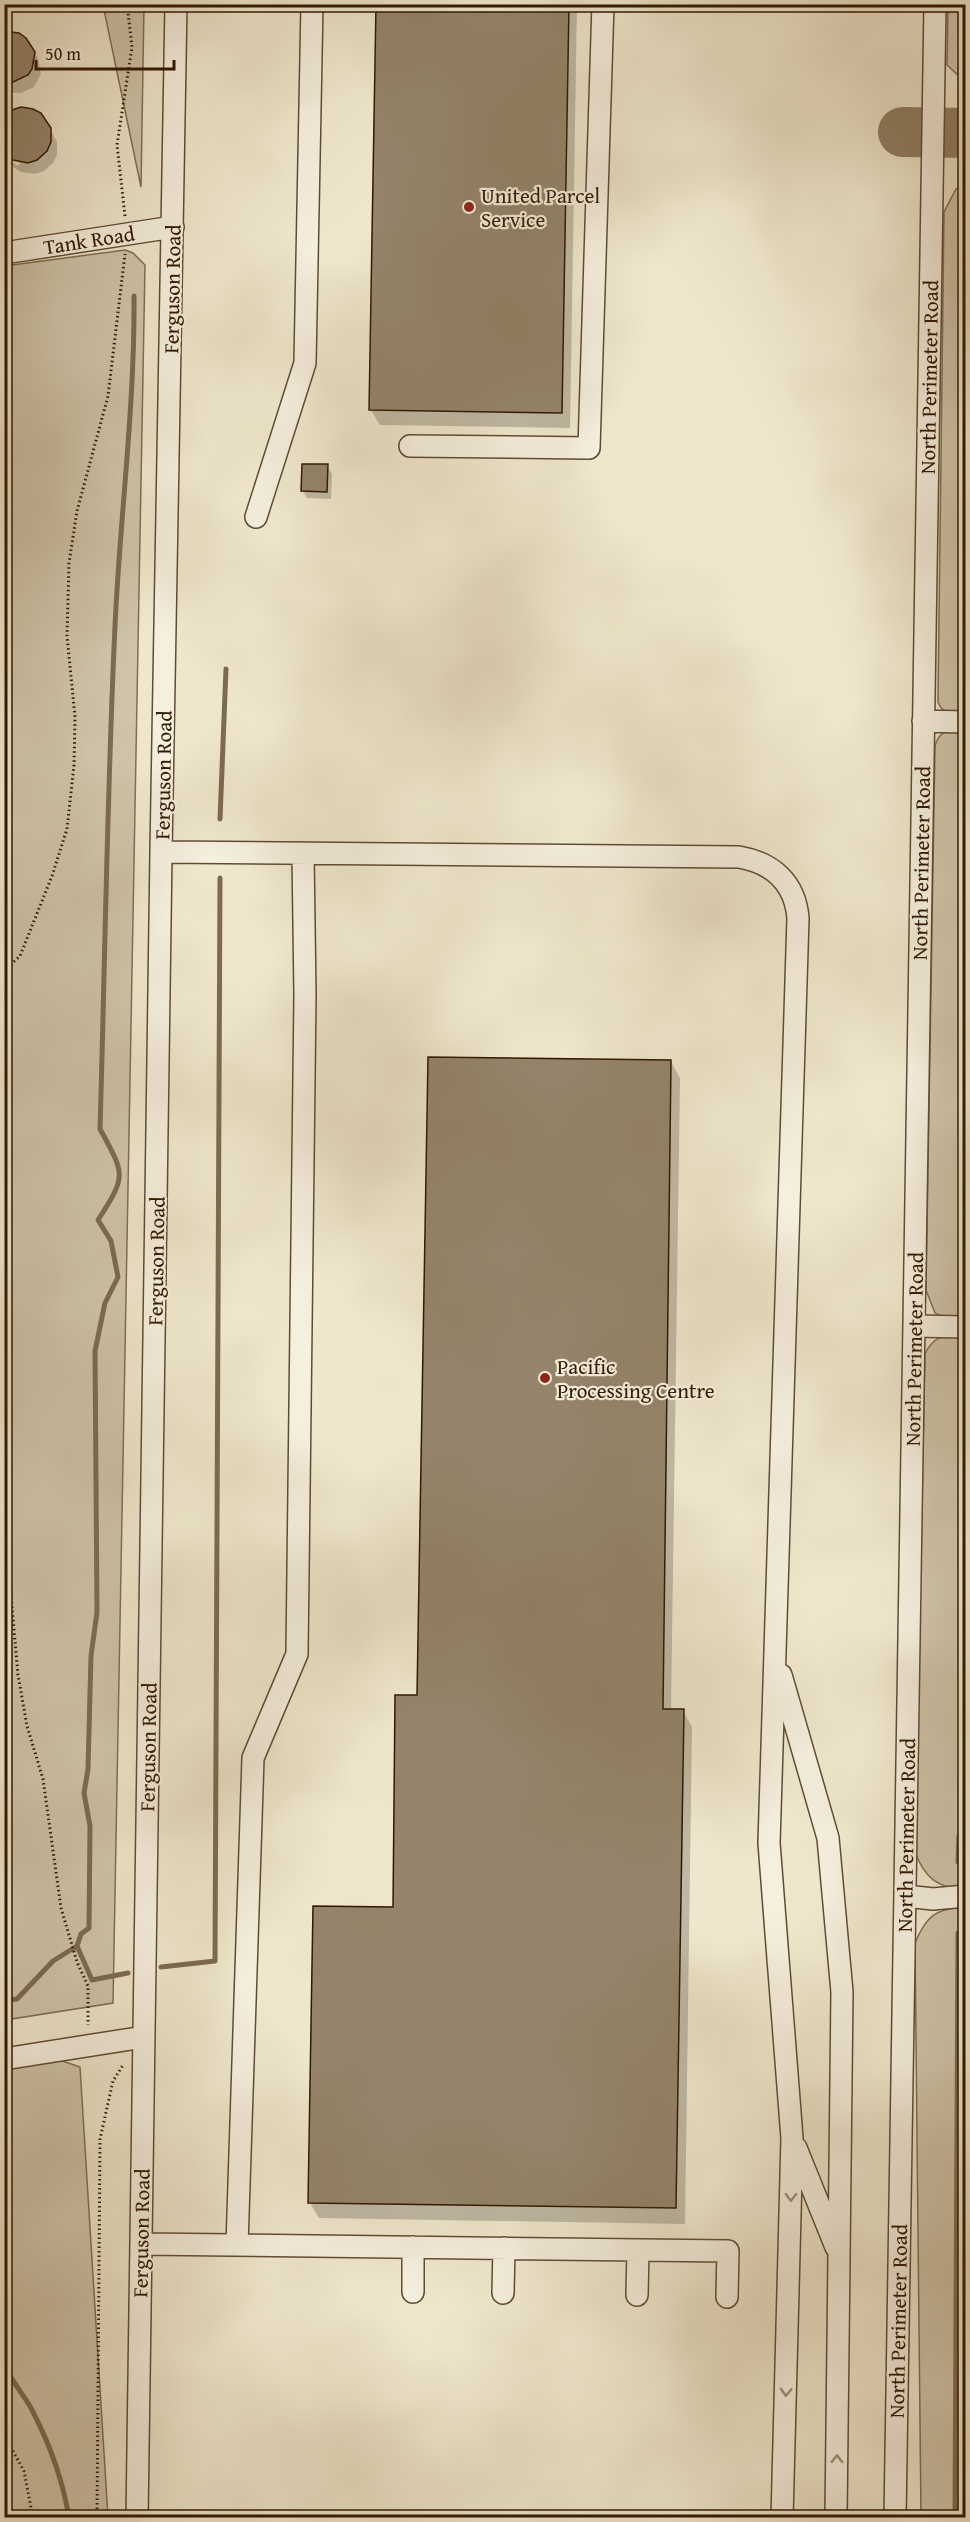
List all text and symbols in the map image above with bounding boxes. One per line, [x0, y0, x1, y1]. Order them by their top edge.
scale bar [36, 33, 174, 71]
text: 50 m [45, 40, 81, 67]
place label: United Parcel Service [481, 180, 600, 235]
marker: United Parcel Service [462, 200, 476, 214]
street label: Tank Road [41, 217, 138, 262]
street label: Ferguson Road [155, 223, 189, 354]
street label: North Perimeter Road [912, 279, 946, 474]
street label: Ferguson Road [146, 709, 180, 840]
street label: North Perimeter Road [904, 765, 938, 960]
street label: Ferguson Road [139, 1195, 173, 1326]
street label: North Perimeter Road [897, 1251, 931, 1446]
place label: Pacific Processing Centre [557, 1351, 715, 1406]
marker: Pacific Processing Centre [538, 1371, 552, 1385]
street label: Ferguson Road [131, 1681, 165, 1812]
street label: North Perimeter Road [889, 1737, 923, 1932]
street label: Ferguson Road [124, 2167, 158, 2298]
one-way arrow [785, 2192, 797, 2201]
street label: North Perimeter Road [881, 2223, 915, 2418]
one-way arrow [780, 2387, 792, 2396]
one-way arrow [831, 2455, 843, 2464]

